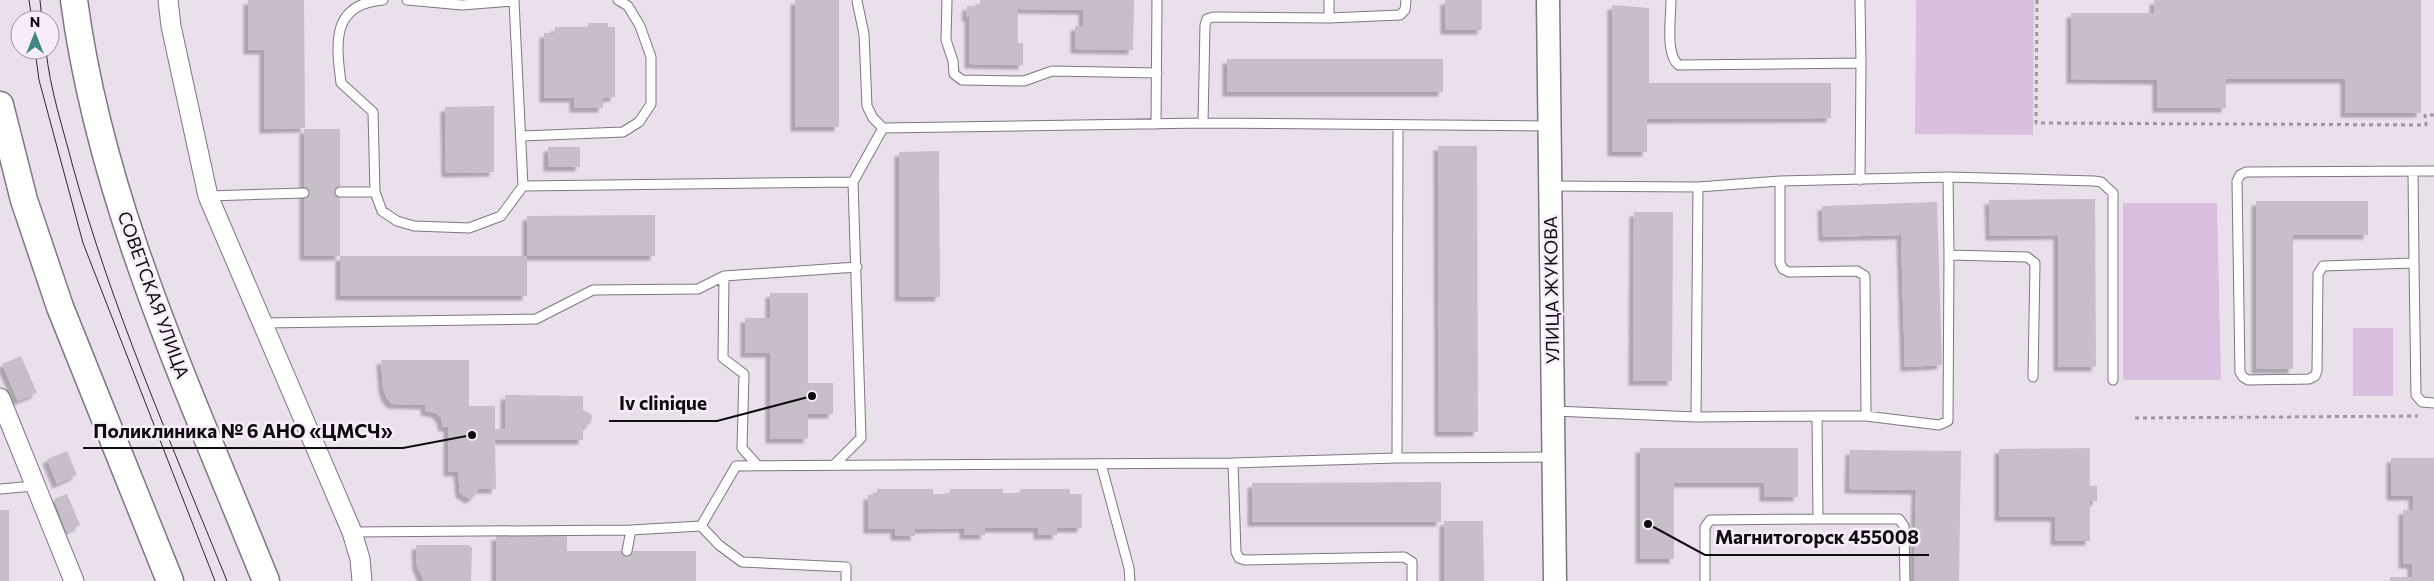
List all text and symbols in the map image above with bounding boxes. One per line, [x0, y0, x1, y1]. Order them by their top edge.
north arrow [10, 10, 60, 60]
text: N [30, 13, 40, 30]
street label: СОВЕТСКАЯ УЛИЦА [113, 208, 194, 381]
street label: УЛИЦА ЖУКОВА [1539, 216, 1563, 364]
callout: Iv clinique [609, 387, 717, 421]
text: Iv clinique [619, 391, 707, 414]
callout: Поликлиника № 6 АНО «ЦМСЧ» [83, 414, 403, 448]
text: Поликлиника № 6 АНО «ЦМСЧ» [93, 419, 393, 442]
callout: Магнитогорск 455008 [1705, 521, 1929, 555]
text: Магнитогорск 455008 [1715, 525, 1919, 548]

